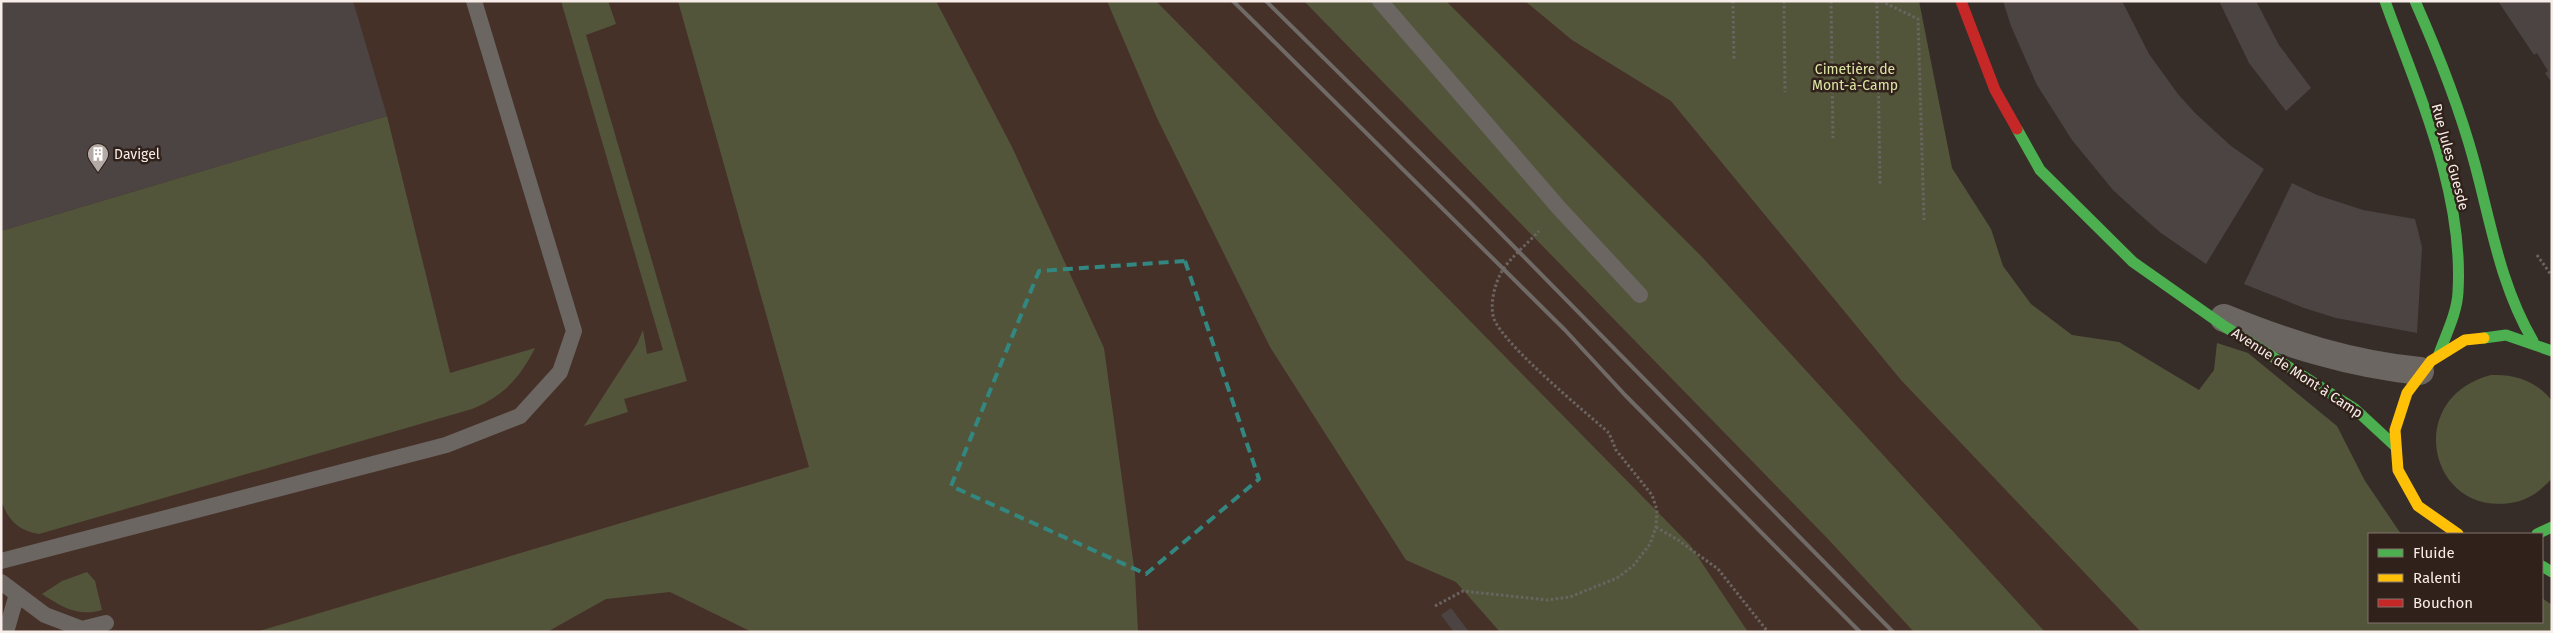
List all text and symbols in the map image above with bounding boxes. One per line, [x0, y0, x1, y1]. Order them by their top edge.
park label: Cimetière de Mont-à-Camp [1812, 61, 1898, 94]
street label: Rue Jules Guesde [2428, 102, 2472, 212]
building icon: Davigel [86, 142, 110, 173]
place label: Davigel [114, 146, 160, 163]
street label: Avenue de Mont à Camp [2228, 324, 2366, 422]
legend [2368, 533, 2543, 623]
text: Fluide [2413, 544, 2455, 562]
text: Ralenti [2413, 569, 2461, 587]
text: Bouchon [2413, 594, 2473, 612]

